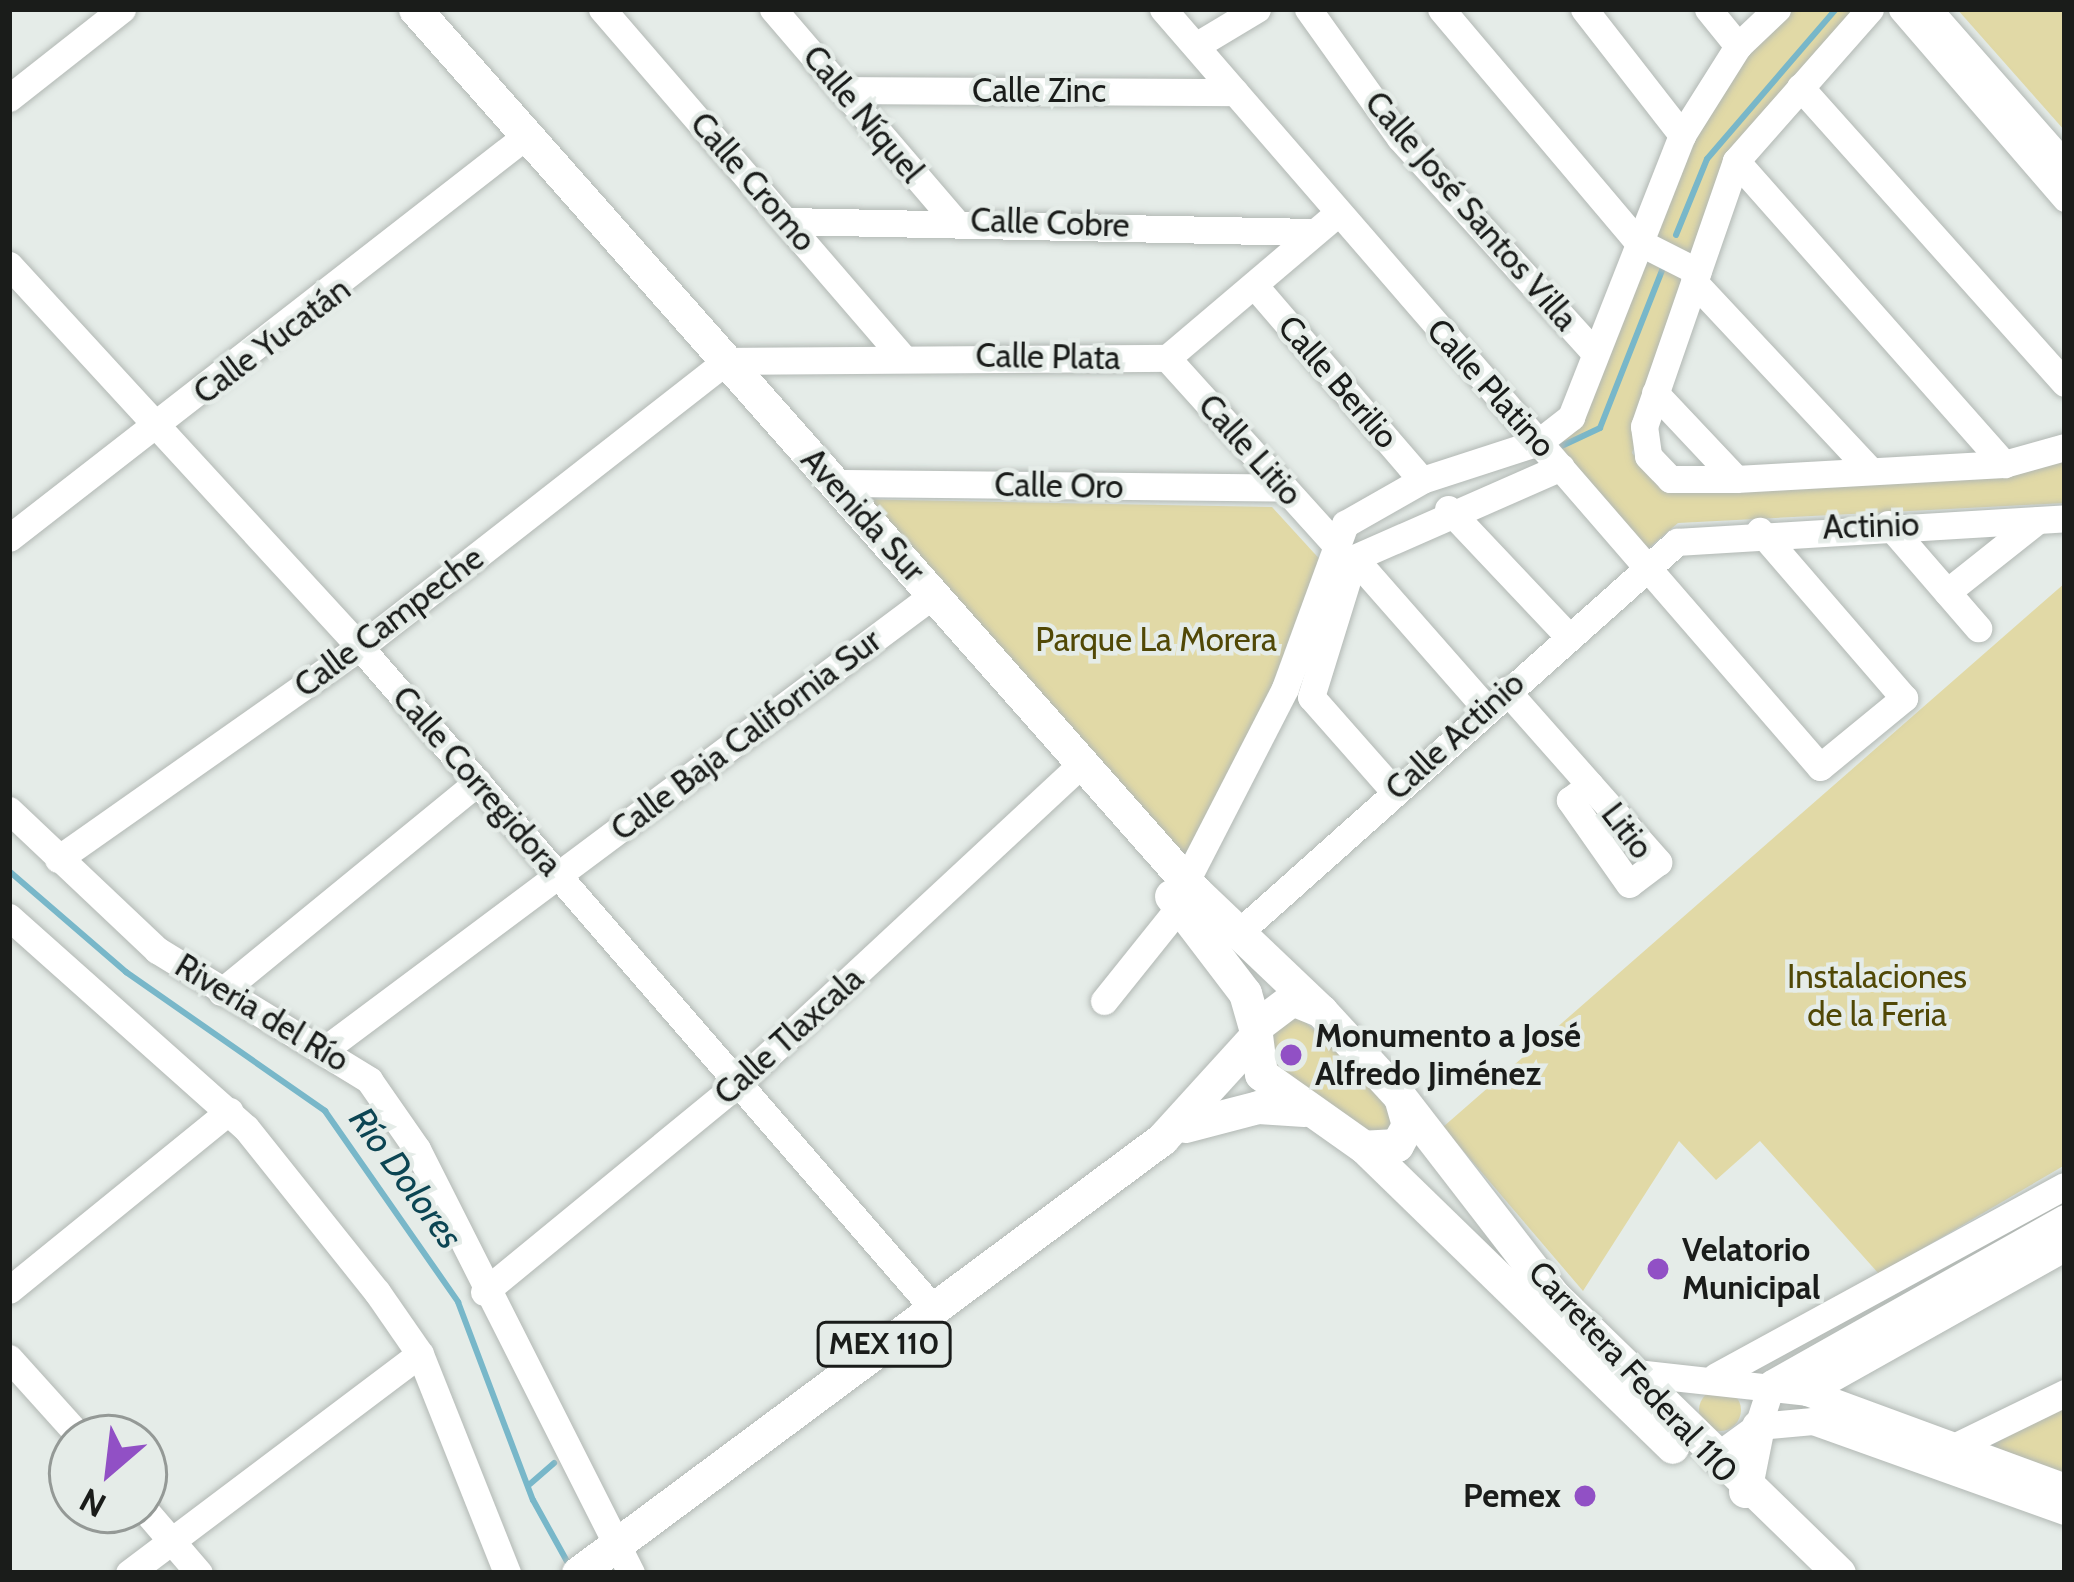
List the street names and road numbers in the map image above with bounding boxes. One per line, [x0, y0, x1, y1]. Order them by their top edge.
street label: Calle Níquel [794, 38, 932, 190]
street label: Calle Zinc [972, 71, 1106, 111]
street label: Calle José Santos Villa [1356, 83, 1586, 339]
street label: Calle Cromo [682, 104, 824, 260]
street label: Calle Cobre [970, 200, 1130, 246]
street label: Calle Yucatán [186, 269, 358, 413]
street label: Calle Berilio [1270, 308, 1406, 456]
street label: Calle Platino [1419, 311, 1563, 465]
street label: Calle Plata [975, 336, 1121, 378]
street label: Calle Litio [1190, 386, 1310, 514]
street label: Avenida Sur [793, 440, 933, 590]
street label: Calle Oro [994, 465, 1124, 507]
street label: Actinio [1822, 505, 1920, 547]
street label: Calle Campeche [287, 538, 491, 706]
street label: Calle Baja California Sur [603, 621, 889, 849]
street label: Calle Actinio [1378, 664, 1532, 808]
street label: Calle Corregidora [384, 678, 570, 884]
street label: Litio [1593, 795, 1661, 867]
street label: Riveria del Río [168, 946, 356, 1080]
street label: Calle Tlaxcala [706, 959, 872, 1113]
street label: Carretera Federal 110 [1520, 1253, 1746, 1491]
road number: MEX 110 [815, 1320, 953, 1368]

